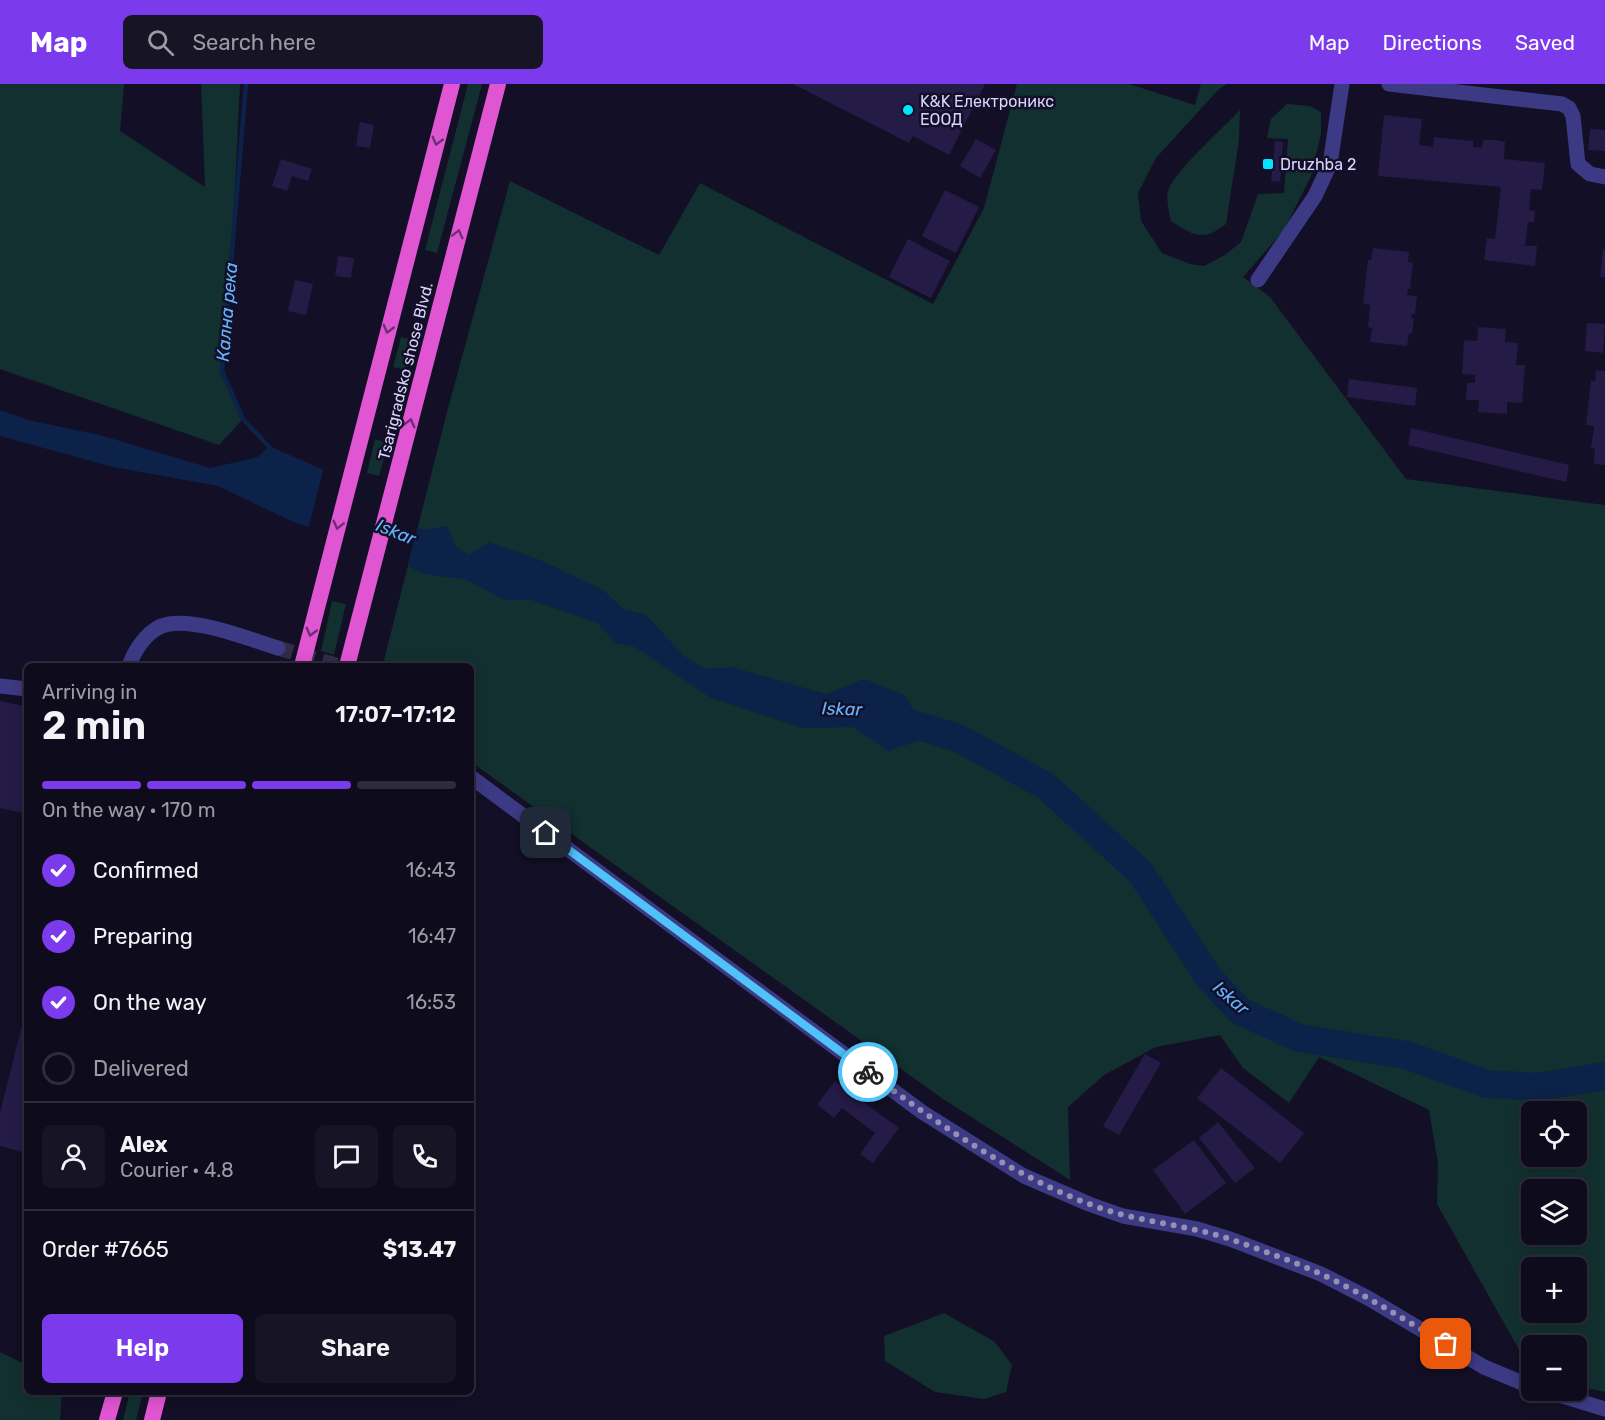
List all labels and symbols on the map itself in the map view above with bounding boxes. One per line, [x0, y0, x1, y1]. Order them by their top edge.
place label: K&K Електроникс ЕООД [920, 92, 1054, 129]
marker: K&K Електроникс ЕООД [901, 103, 915, 117]
one-way arrow [432, 135, 445, 145]
place label: Druzhba 2 [1280, 155, 1356, 174]
marker: Druzhba 2 [1261, 157, 1275, 171]
one-way arrow [451, 230, 464, 240]
water label: Кална река [212, 261, 242, 363]
street label: Tsarigradsko shose Blvd. [374, 280, 437, 462]
one-way arrow [383, 323, 395, 334]
one-way arrow [403, 419, 415, 429]
water label: Iskar [373, 514, 420, 550]
one-way arrow [332, 520, 345, 530]
one-way arrow [306, 626, 318, 637]
water label: Iskar [821, 697, 864, 721]
pin [520, 807, 571, 858]
water label: Iskar [1208, 976, 1254, 1020]
courier [838, 1042, 898, 1102]
pin [1420, 1318, 1471, 1369]

